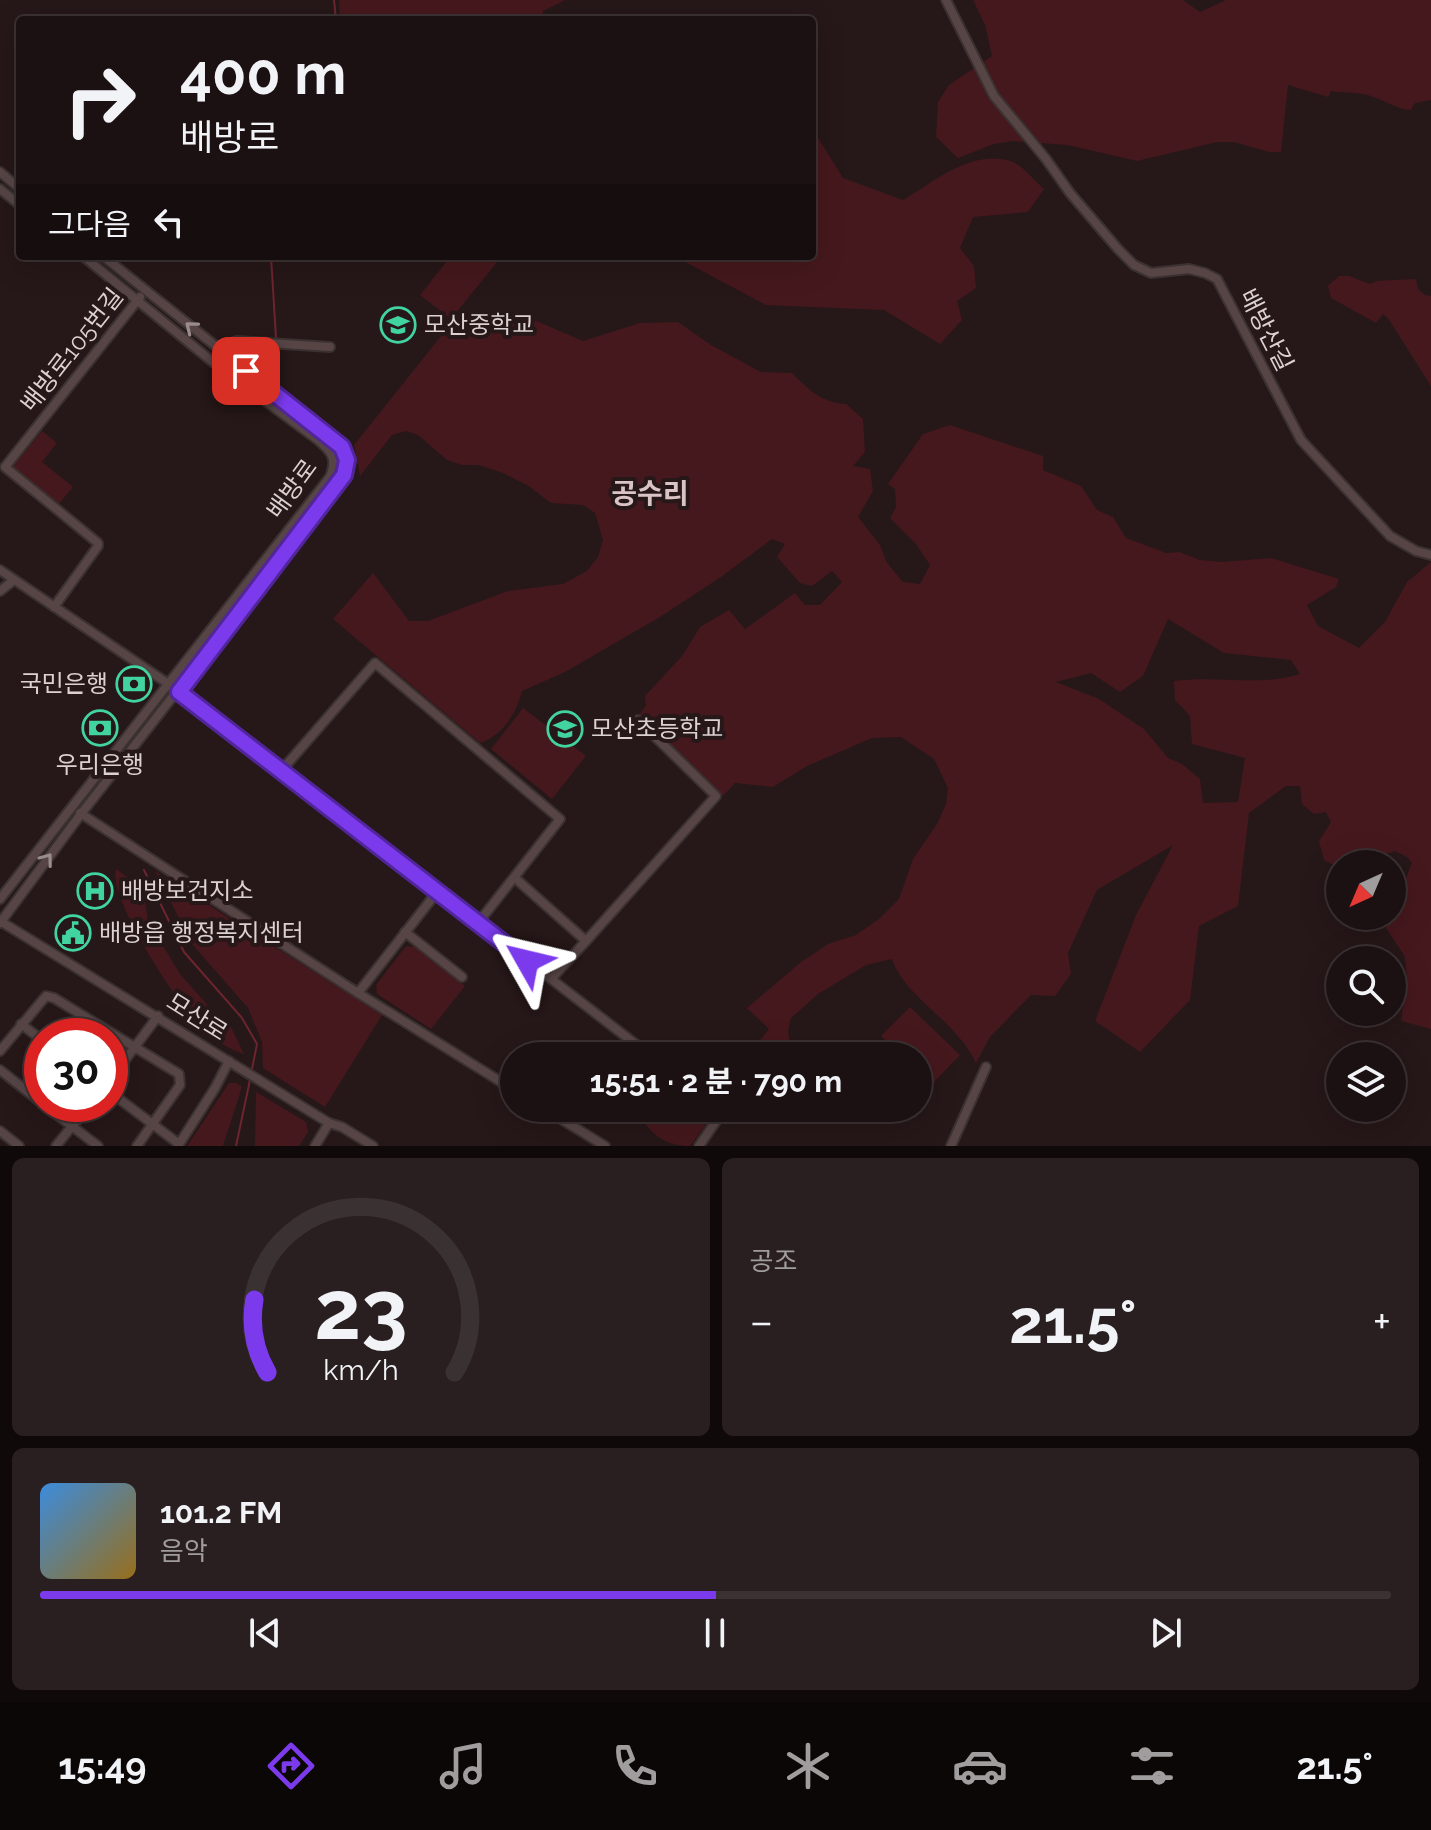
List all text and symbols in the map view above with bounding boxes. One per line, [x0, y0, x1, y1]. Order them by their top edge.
text: 400 m [180, 41, 346, 107]
icon: right [48, 48, 152, 152]
text: 배방로 [180, 116, 279, 158]
icon: left [147, 200, 191, 244]
text: 그다음 [48, 207, 131, 242]
street label: 배방로105번길 [14, 282, 129, 417]
street label: 배방산길 [1233, 284, 1299, 376]
school or university icon: 모산중학교 [379, 306, 417, 344]
place label: 모산중학교 [424, 310, 534, 339]
one-way arrow [186, 322, 200, 337]
pin [212, 337, 280, 405]
icon: arrive [224, 349, 268, 393]
street label: 배방로 [260, 453, 323, 524]
district label: 공수리 [611, 477, 689, 510]
bank icon: 국민은행 [115, 665, 153, 703]
place label: 국민은행 [20, 669, 108, 698]
bank icon: 우리은행 [81, 709, 119, 747]
school or university icon: 모산초등학교 [546, 710, 584, 748]
place label: 모산초등학교 [591, 714, 723, 743]
place label: 우리은행 [56, 750, 144, 779]
north arrow [1326, 850, 1406, 930]
map controls [1326, 850, 1406, 1122]
one-way arrow [38, 854, 52, 868]
hospital icon: 배방보건지소 [76, 872, 114, 910]
place label: 배방보건지소 [121, 876, 253, 905]
public building icon: 배방읍 행정복지센터 [54, 914, 92, 952]
place label: 배방읍 행정복지센터 [99, 918, 304, 947]
position arrow [485, 919, 569, 1003]
button: search [1326, 946, 1406, 1026]
street label: 모산로 [161, 987, 233, 1046]
speed limit sign: 30 [24, 1018, 128, 1122]
button: layers [1326, 1042, 1406, 1122]
text: 15:51 · 2 분 · 790 m [590, 1064, 842, 1099]
text: 공조 [750, 1246, 797, 1276]
text: 23 [314, 1261, 407, 1358]
text: 21.5° [1009, 1287, 1137, 1357]
text: − [750, 1296, 773, 1347]
text: + [1373, 1296, 1391, 1347]
text: km/h [323, 1353, 398, 1387]
text: 101.2 FM [160, 1495, 282, 1530]
text: 음악 [160, 1536, 208, 1566]
icon: previous [243, 1611, 287, 1655]
icon: pause [693, 1611, 737, 1655]
icon: next [1144, 1611, 1188, 1655]
icon: directions [263, 1738, 319, 1794]
icon: music [435, 1738, 491, 1794]
icon: phone [607, 1738, 663, 1794]
icon: climate [780, 1738, 836, 1794]
icon: car [952, 1738, 1008, 1794]
icon: filters [1124, 1738, 1180, 1794]
text: 15:49 [58, 1745, 147, 1787]
text: 21.5° [1296, 1745, 1373, 1787]

